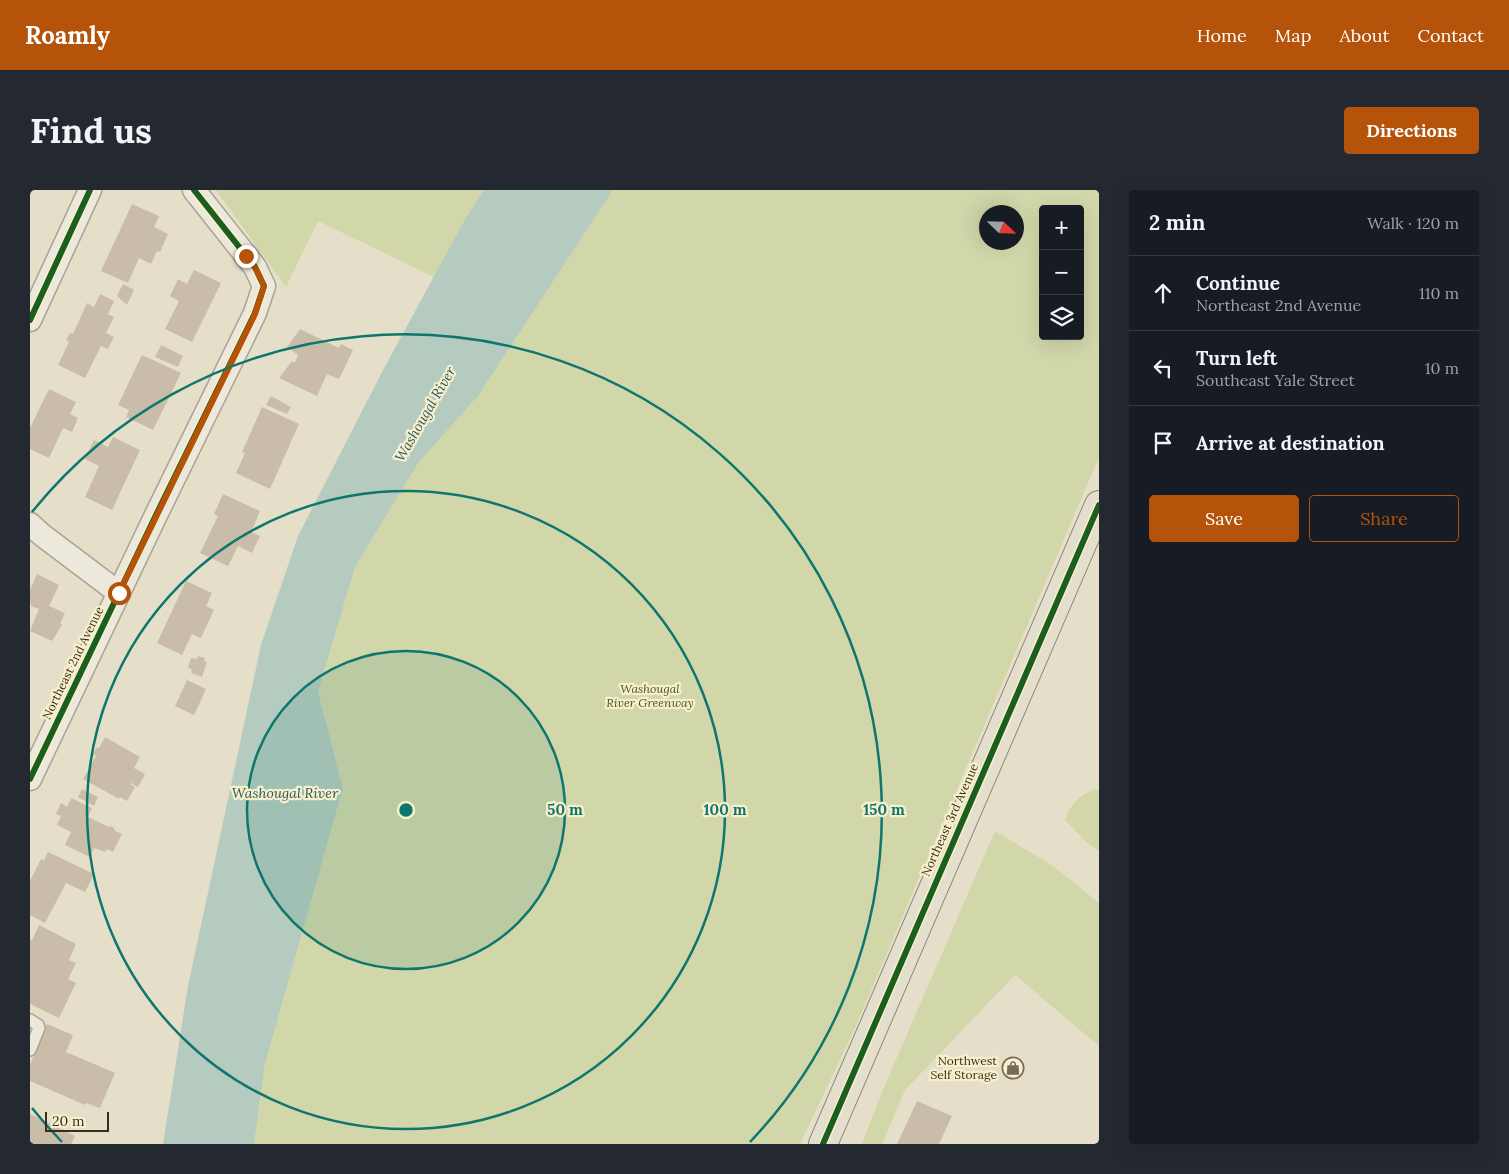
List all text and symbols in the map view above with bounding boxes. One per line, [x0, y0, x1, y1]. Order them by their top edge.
text: Roamly [25, 20, 110, 51]
text: Home [1197, 24, 1247, 47]
text: Map [1275, 24, 1311, 47]
text: About [1339, 24, 1389, 47]
text: Contact [1417, 24, 1484, 47]
button: Directions [1344, 107, 1479, 154]
text: Find us [30, 108, 152, 153]
north arrow [979, 205, 1024, 250]
map controls [1039, 205, 1084, 340]
button: + [1039, 205, 1084, 250]
text: 2 min [1149, 209, 1205, 236]
text: Walk · 120 m [1367, 213, 1459, 233]
route end [235, 245, 258, 268]
button: − [1039, 250, 1084, 295]
text: Continue [1196, 271, 1280, 295]
icon: ahead [1149, 279, 1177, 307]
text: 110 m [1419, 283, 1459, 303]
button: layers [1039, 295, 1084, 340]
text: Northeast 2nd Avenue [1196, 295, 1361, 315]
text: Turn left [1196, 346, 1277, 370]
icon: left [1149, 354, 1177, 382]
text: 10 m [1425, 358, 1459, 378]
water label: Washougal River [391, 363, 460, 465]
text: Southeast Yale Street [1196, 370, 1355, 390]
icon: arrive [1149, 429, 1177, 457]
text: Arrive at destination [1196, 431, 1385, 455]
button: Save [1149, 495, 1299, 542]
button: Share [1309, 495, 1459, 542]
route start [108, 582, 131, 605]
street label: Northeast 2nd Avenue [39, 603, 107, 722]
park label: Washougal River Greenway [606, 681, 694, 710]
street label: Northeast 3rd Avenue [918, 761, 981, 879]
water label: Washougal River [232, 784, 339, 802]
text: 50 m [547, 800, 583, 819]
text: 100 m [704, 800, 747, 819]
text: 150 m [863, 800, 905, 819]
centre of rings [397, 801, 415, 819]
place label: Northwest Self Storage [930, 1053, 997, 1082]
shop icon: Northwest Self Storage [1001, 1056, 1025, 1080]
scale bar [45, 1109, 109, 1132]
text: 20 m [52, 1112, 84, 1130]

